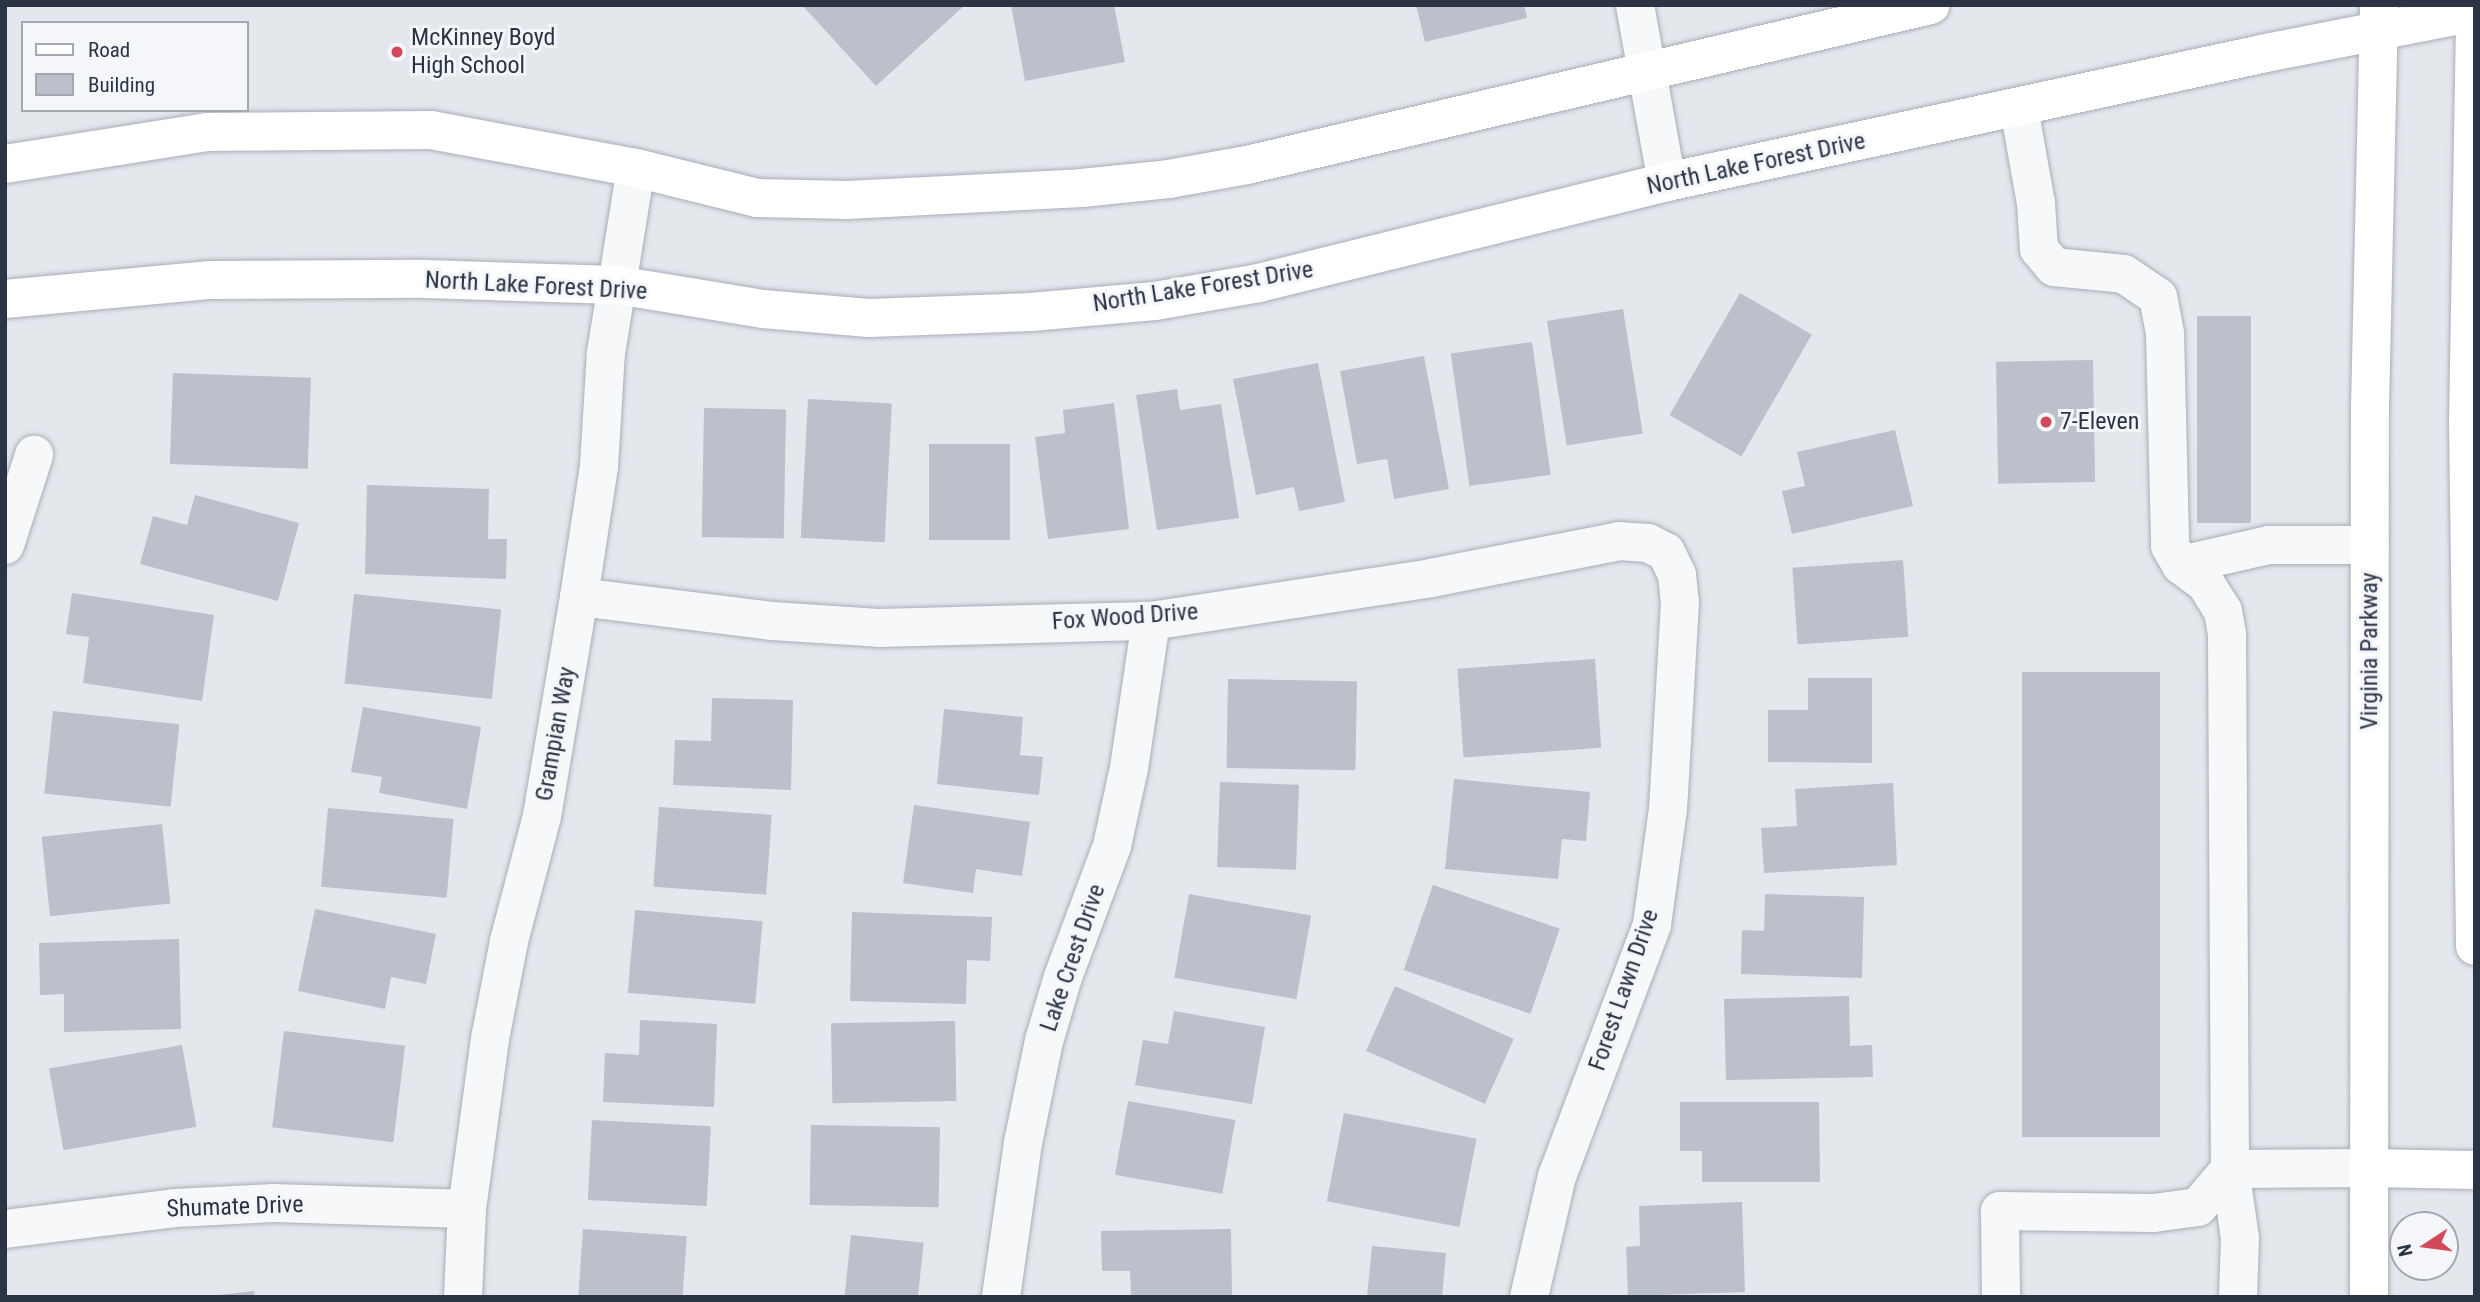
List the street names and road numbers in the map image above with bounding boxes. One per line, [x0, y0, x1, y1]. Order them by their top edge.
street label: North Lake Forest Drive [1644, 127, 1868, 201]
street label: North Lake Forest Drive [1091, 255, 1315, 319]
street label: North Lake Forest Drive [424, 266, 648, 306]
street label: Virginia Parkway [2356, 572, 2384, 730]
street label: Fox Wood Drive [1051, 598, 1199, 636]
street label: Grampian Way [530, 665, 582, 803]
street label: Lake Crest Drive [1034, 881, 1112, 1035]
street label: Forest Lawn Drive [1583, 906, 1665, 1074]
street label: Shumate Drive [166, 1190, 304, 1224]

